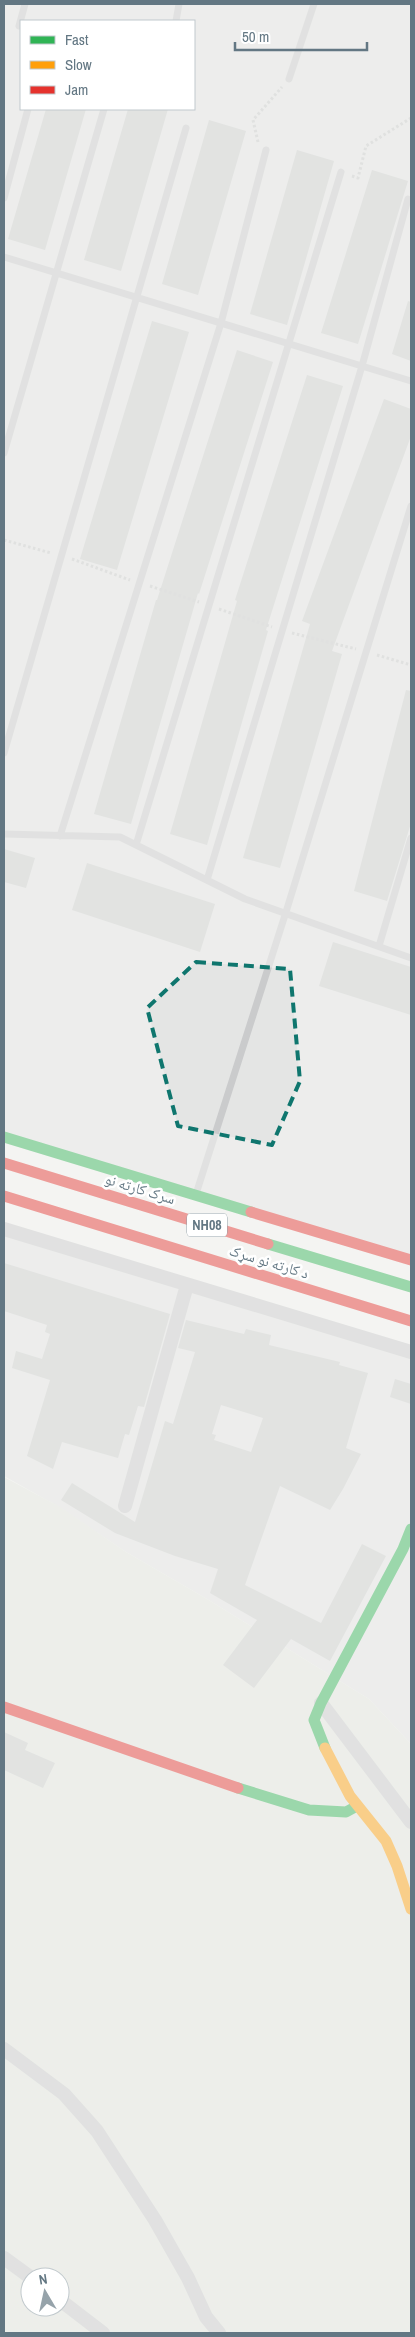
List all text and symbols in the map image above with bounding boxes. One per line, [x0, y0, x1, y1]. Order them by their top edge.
legend [20, 20, 195, 110]
scale bar [235, 20, 368, 52]
text: 50 m [242, 26, 269, 47]
text: Fast [65, 29, 89, 50]
text: Slow [65, 54, 92, 75]
text: Jam [65, 79, 88, 100]
street label: سرک کارته نو [102, 1168, 178, 1209]
road number: NH08 [187, 1214, 227, 1236]
street label: د کارته نو سړک [227, 1239, 311, 1284]
north arrow [20, 2267, 70, 2317]
text: N [37, 2270, 48, 2289]

